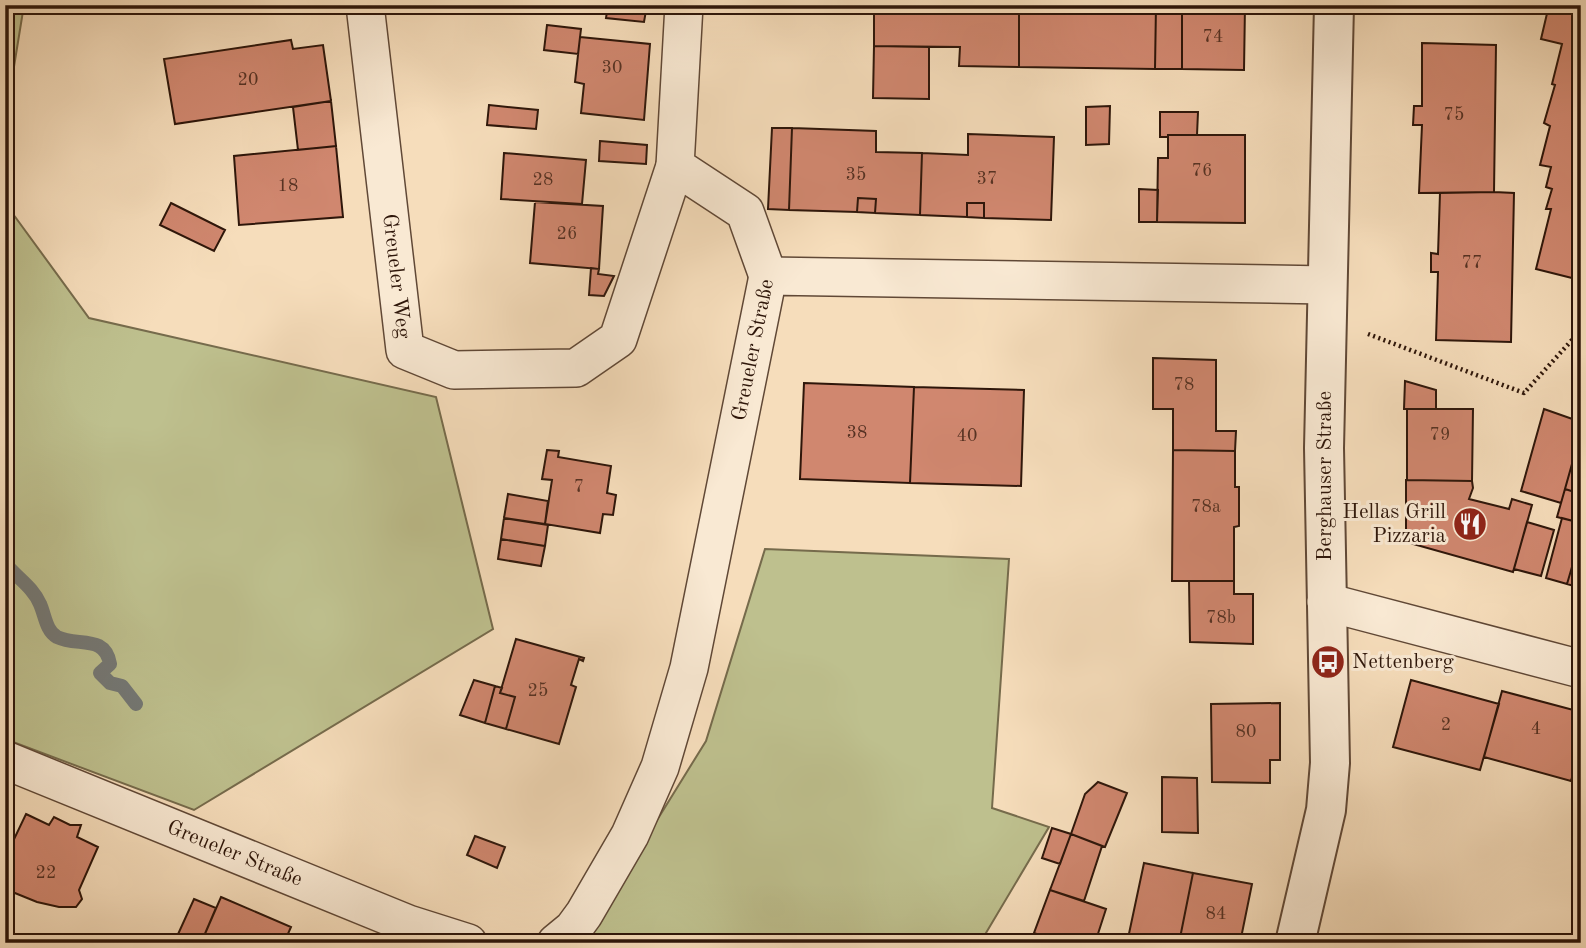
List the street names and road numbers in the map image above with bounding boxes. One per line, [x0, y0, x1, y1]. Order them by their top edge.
street label: Greueler Weg [379, 213, 414, 340]
street label: Greueler Straße [729, 277, 778, 423]
street label: Berghauser Straße [1315, 391, 1336, 561]
street label: Greueler Straße [164, 817, 305, 890]

